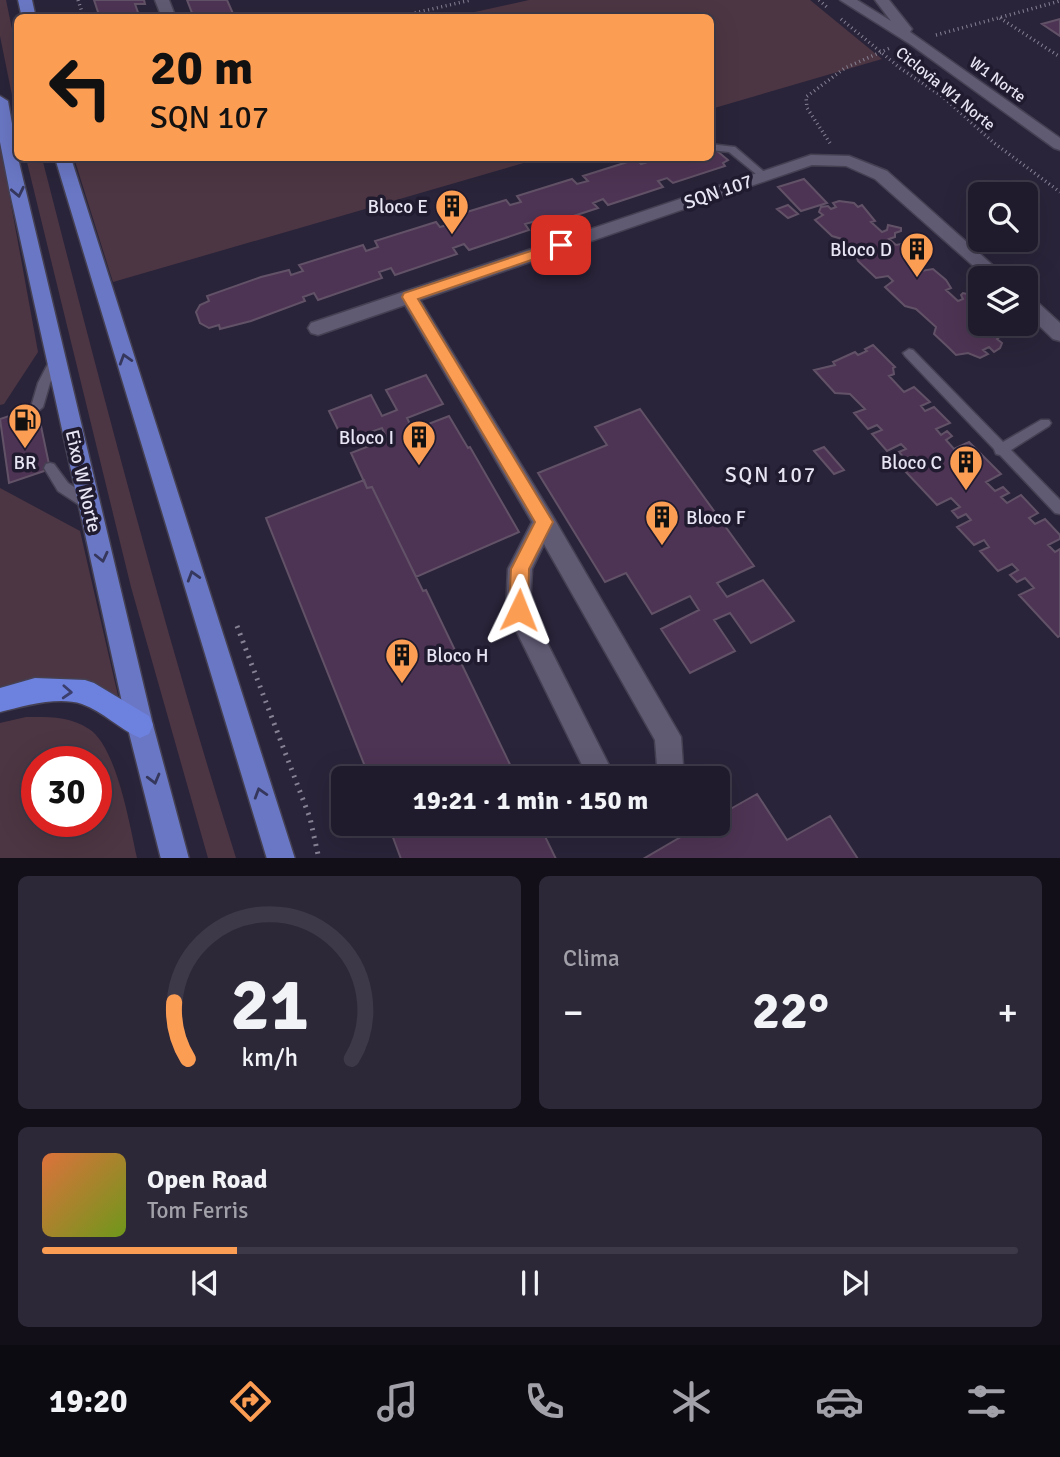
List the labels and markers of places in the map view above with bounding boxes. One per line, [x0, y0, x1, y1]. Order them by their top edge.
building icon: Bloco E [433, 187, 471, 236]
place label: Bloco E [368, 195, 428, 219]
pin [531, 215, 591, 275]
building icon: Bloco D [898, 230, 936, 279]
place label: Bloco D [830, 238, 892, 262]
fuel station icon: BR [6, 401, 44, 450]
building icon: Bloco I [400, 418, 438, 467]
place label: Bloco I [339, 426, 394, 450]
building icon: Bloco C [947, 443, 985, 492]
place label: BR [14, 451, 36, 475]
place label: Bloco C [881, 451, 942, 475]
building icon: Bloco F [643, 498, 681, 547]
place label: Bloco F [686, 506, 746, 530]
building icon: Bloco H [383, 636, 421, 685]
place label: Bloco H [426, 644, 488, 668]

